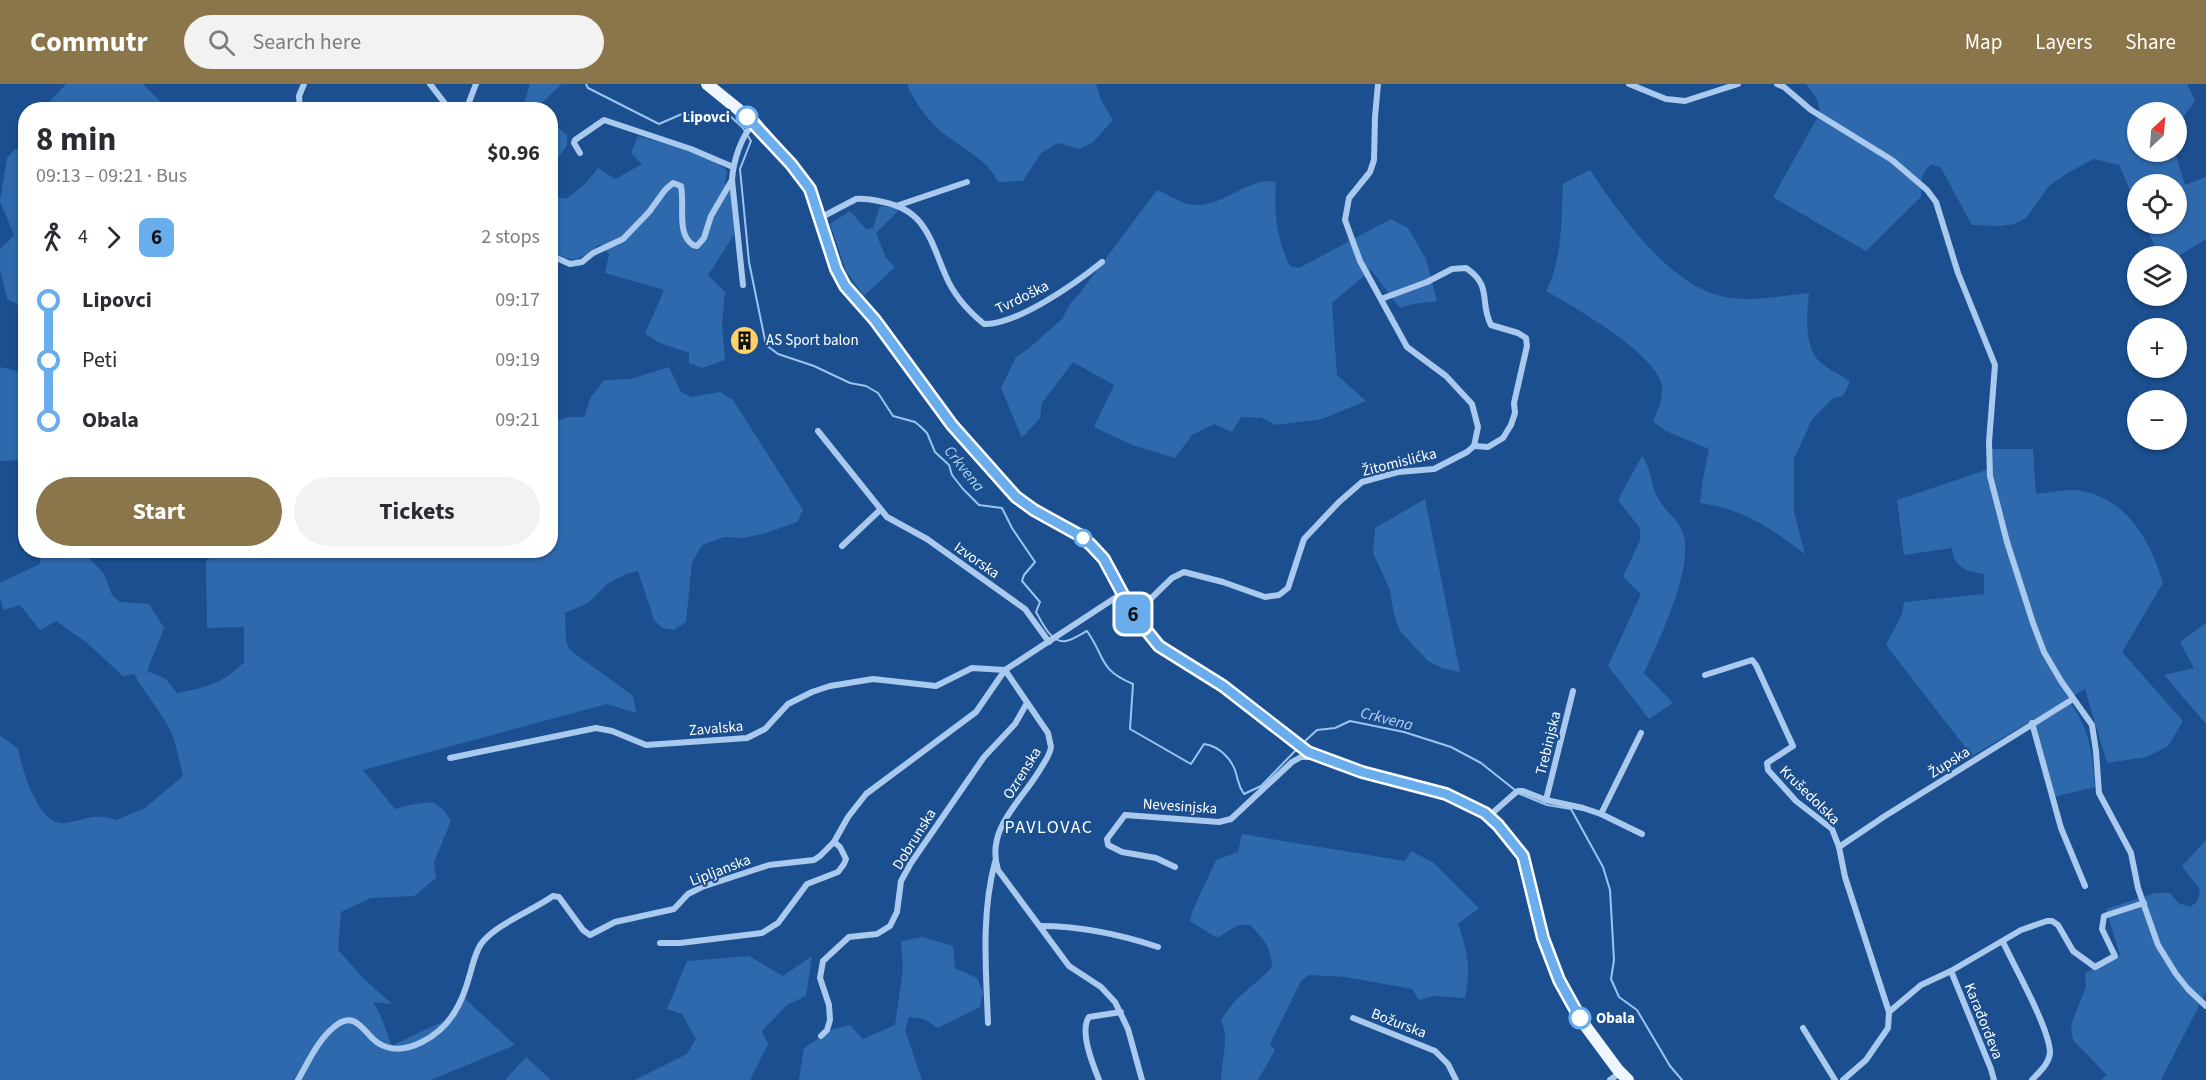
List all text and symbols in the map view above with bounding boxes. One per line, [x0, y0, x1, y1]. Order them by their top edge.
search box [184, 15, 604, 69]
text: Commutr [30, 22, 148, 62]
icon: search [205, 26, 238, 59]
text: Search here [253, 26, 361, 58]
text: Map [1965, 27, 2002, 57]
text: Layers [2035, 27, 2092, 57]
text: Share [2125, 27, 2176, 57]
north arrow [2127, 102, 2187, 162]
map controls [2127, 102, 2187, 450]
marker: Lipovci [736, 106, 758, 128]
place label: Lipovci [682, 107, 730, 128]
text: 8 min [36, 116, 116, 163]
text: $0.96 [487, 137, 540, 169]
text: 09:13 – 09:21 · Bus [36, 162, 187, 190]
button: locate [2127, 174, 2187, 234]
icon: walk [36, 221, 69, 254]
icon: forward [97, 221, 130, 254]
text: 6 [151, 222, 162, 252]
text: 4 [78, 223, 88, 251]
text: 2 stops [481, 223, 540, 251]
button: layers [2127, 246, 2187, 306]
street label: Tvrdoška [992, 275, 1053, 319]
text: Lipovci [82, 284, 152, 316]
text: 09:17 [495, 286, 540, 314]
button: + [2127, 318, 2187, 378]
building icon: AS Sport balon [729, 324, 761, 356]
place label: AS Sport balon [766, 330, 859, 351]
text: Peti [82, 344, 117, 376]
text: 09:19 [495, 346, 540, 374]
button: − [2127, 390, 2187, 450]
text: Obala [82, 404, 139, 436]
text: 09:21 [495, 406, 540, 434]
water label: Crkvena [939, 441, 990, 497]
street label: Žitomislićka [1360, 443, 1439, 482]
button: Start [36, 477, 282, 546]
button: Tickets [294, 477, 540, 546]
unlabelled marker [1074, 529, 1092, 547]
street label: Izvorska [950, 537, 1004, 584]
line badge: 6 [1114, 594, 1152, 634]
text: 6 [1127, 599, 1139, 629]
water label: Crkvena [1358, 702, 1416, 736]
street label: Trebinjska [1530, 709, 1567, 777]
street label: Zavalska [688, 716, 744, 741]
street label: Župska [1924, 742, 1974, 783]
street label: Ozrenska [998, 743, 1047, 803]
street label: Krušedolska [1775, 761, 1845, 830]
street label: Nevesinjska [1142, 793, 1218, 820]
street label: Dobrunska [887, 805, 941, 874]
district label: PAVLOVAC [1004, 815, 1094, 840]
street label: Lipljanska [687, 849, 754, 892]
street label: Karađorđeva [1959, 980, 2008, 1062]
street label: Božurska [1368, 1003, 1429, 1044]
marker: Obala [1569, 1007, 1591, 1029]
place label: Obala [1596, 1008, 1635, 1029]

